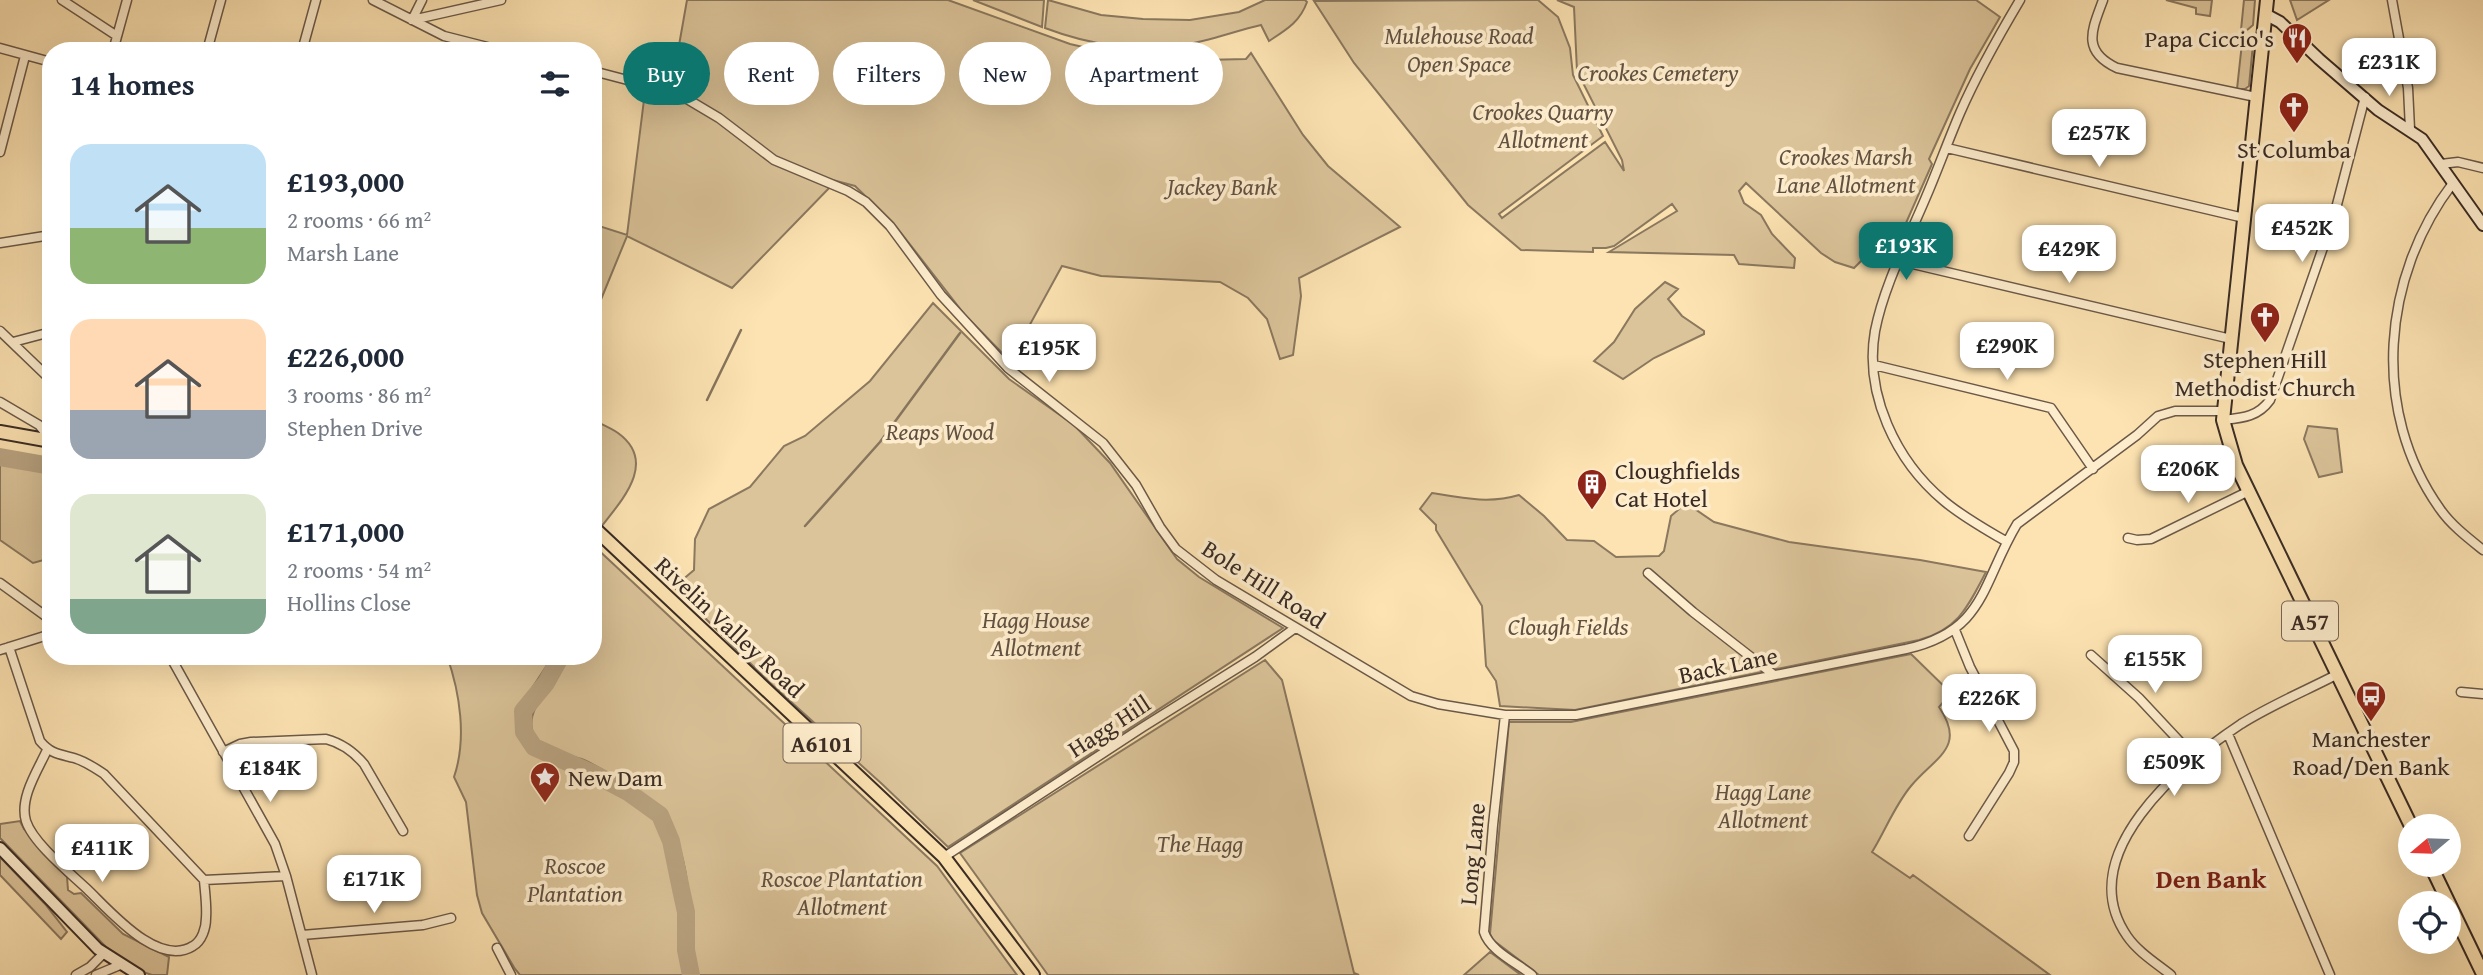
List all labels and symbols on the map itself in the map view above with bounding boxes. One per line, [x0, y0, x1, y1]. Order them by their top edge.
park label: Mulehouse Road Open Space [1384, 18, 1534, 81]
place label: Papa Ciccio's [2144, 21, 2274, 56]
restaurant icon: Papa Ciccio's [2280, 21, 2314, 65]
pin: £231K [2340, 38, 2438, 98]
park label: Crookes Cemetery [1577, 55, 1739, 90]
church icon: St Columba [2277, 90, 2311, 134]
park label: Crookes Quarry Allotment [1473, 94, 1613, 157]
pin: £257K [2050, 110, 2148, 169]
place label: St Columba [2237, 132, 2352, 167]
park label: Crookes Marsh Lane Allotment [1775, 139, 1916, 202]
park label: Jackey Bank [1163, 169, 1277, 204]
pin: £452K [2253, 204, 2351, 264]
pin: £193K [1857, 222, 1955, 282]
pin: £429K [2020, 226, 2118, 285]
church icon: Stephen Hill Methodist Church [2248, 300, 2282, 344]
pin: £290K [1958, 322, 2056, 382]
pin: £195K [1000, 324, 1098, 384]
place label: Stephen Hill Methodist Church [2175, 342, 2356, 405]
park label: Reaps Wood [885, 414, 995, 449]
pin: £206K [2139, 446, 2237, 505]
place label: Cloughfields Cat Hotel [1615, 453, 1740, 516]
building icon: Cloughfields Cat Hotel [1575, 467, 1609, 511]
street label: Bole Hill Road [1195, 531, 1333, 637]
street label: Rivelin Valley Road [647, 548, 813, 706]
road number: A57 [2282, 601, 2338, 640]
park label: Hagg House Allotment [981, 602, 1090, 665]
park label: Clough Fields [1508, 609, 1629, 644]
pin: £155K [2106, 636, 2204, 695]
street label: Back Lane [1675, 637, 1781, 693]
pin: £226K [1940, 674, 2038, 734]
bus stop icon: Manchester Road/Den Bank [2354, 679, 2388, 723]
street label: Hagg Hill [1061, 686, 1158, 766]
place label: Manchester Road/Den Bank [2293, 721, 2450, 784]
road number: A6101 [784, 723, 860, 762]
pin: £509K [2125, 738, 2223, 798]
pin: £184K [221, 744, 319, 804]
place icon: New Dam [528, 760, 562, 804]
place label: New Dam [568, 760, 663, 795]
park label: Hagg Lane Allotment [1714, 774, 1811, 837]
street label: Long Lane [1450, 801, 1494, 907]
north arrow [2398, 814, 2460, 877]
pin: £411K [53, 824, 151, 884]
park label: The Hagg [1157, 826, 1244, 861]
park label: Roscoe Plantation [526, 848, 623, 911]
pin: £171K [325, 856, 423, 915]
district label: Den Bank [2156, 859, 2266, 898]
park label: Roscoe Plantation Allotment [760, 861, 923, 924]

